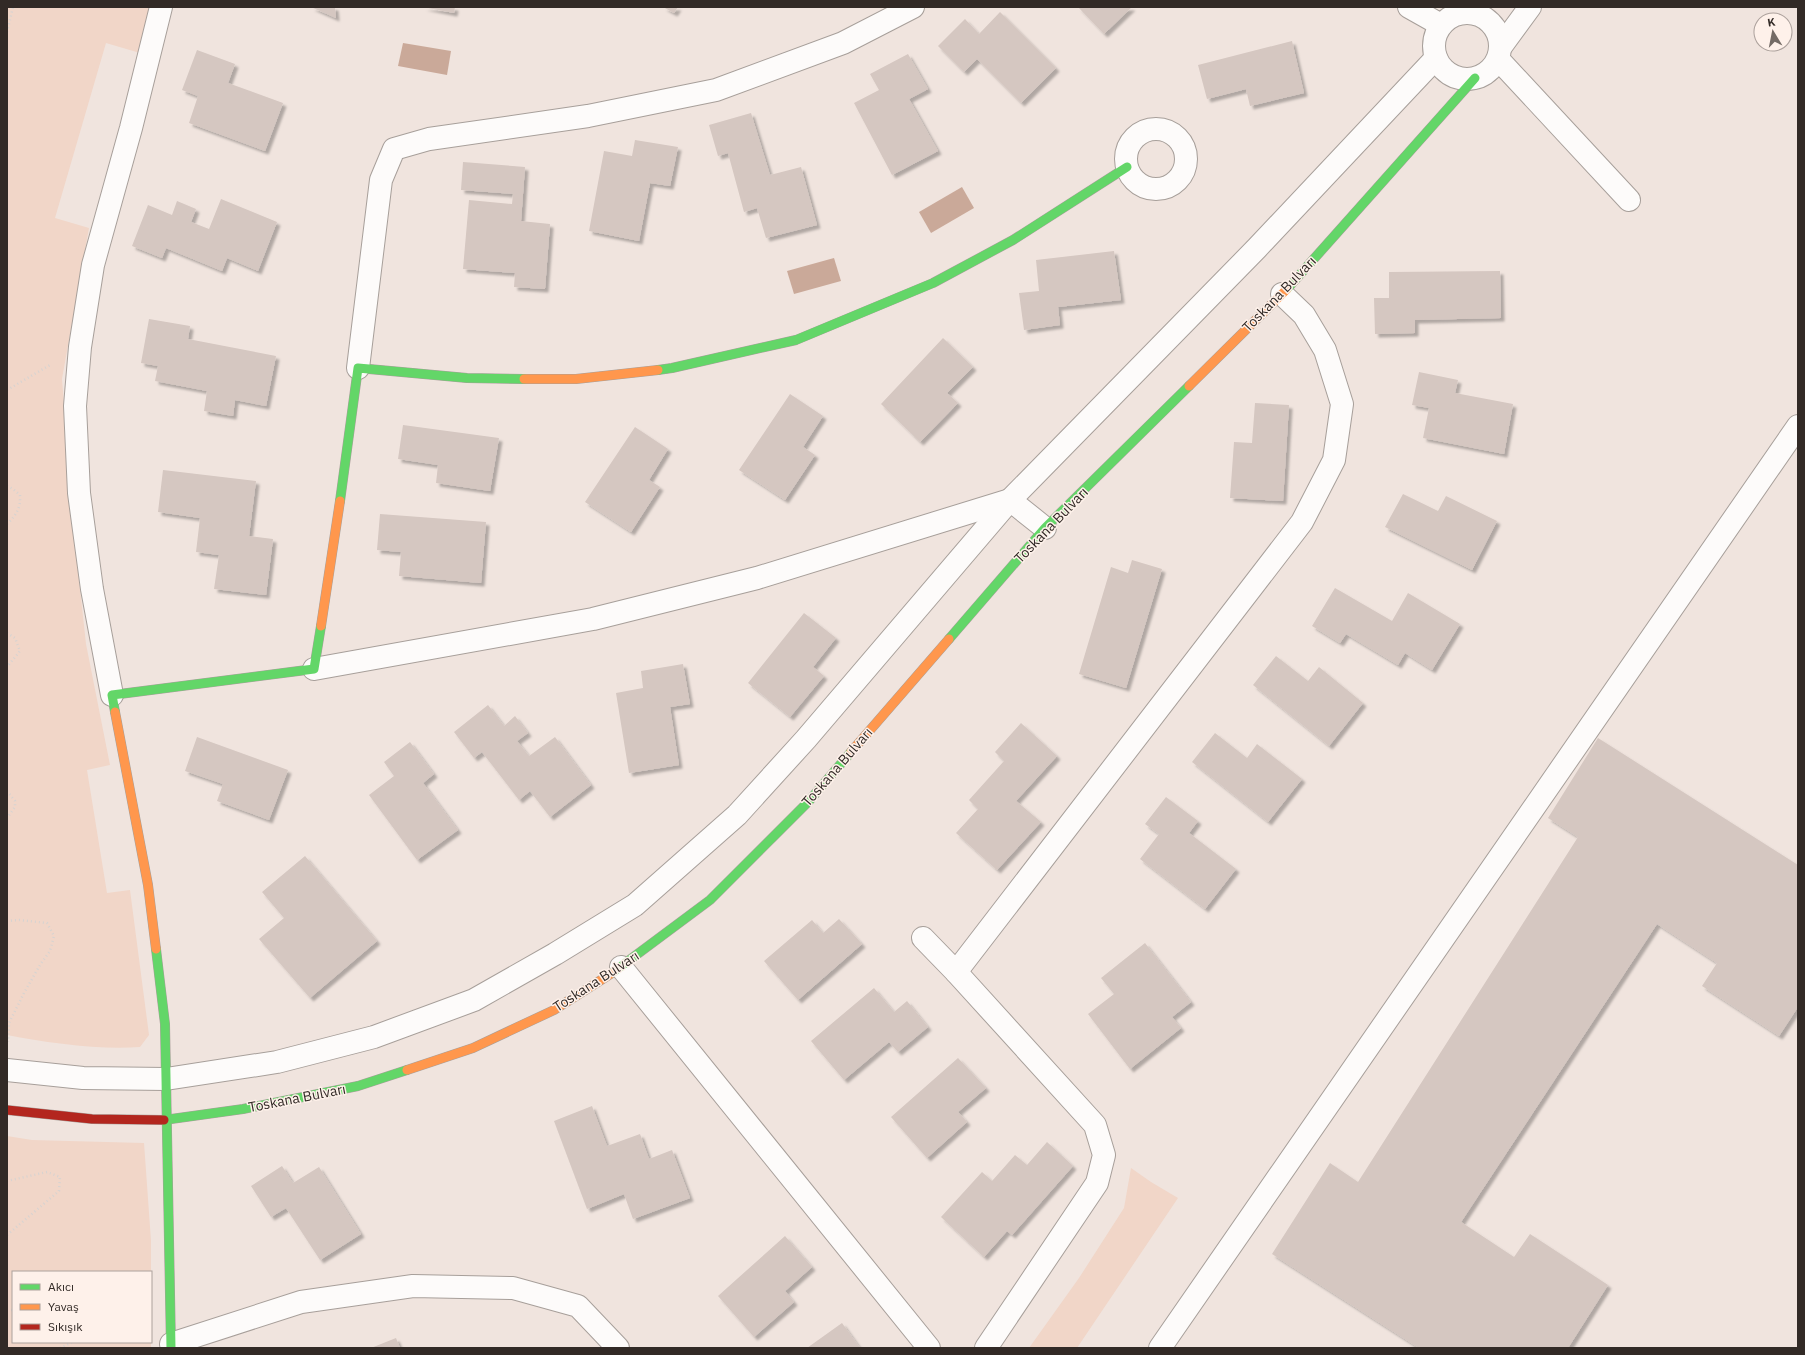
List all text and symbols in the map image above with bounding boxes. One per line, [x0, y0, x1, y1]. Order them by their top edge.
north arrow [1753, 12, 1793, 52]
text: K [1766, 15, 1777, 30]
street label: Toskana Bulvarı [1238, 252, 1320, 336]
street label: Toskana Bulvarı [1010, 483, 1092, 567]
street label: Toskana Bulvarı [798, 724, 876, 810]
street label: Toskana Bulvarı [550, 947, 642, 1015]
street label: Toskana Bulvarı [247, 1080, 347, 1116]
legend [12, 1271, 152, 1343]
text: Akıcı [48, 1279, 74, 1294]
text: Yavaş [48, 1299, 79, 1314]
text: Sıkışık [48, 1319, 83, 1334]

